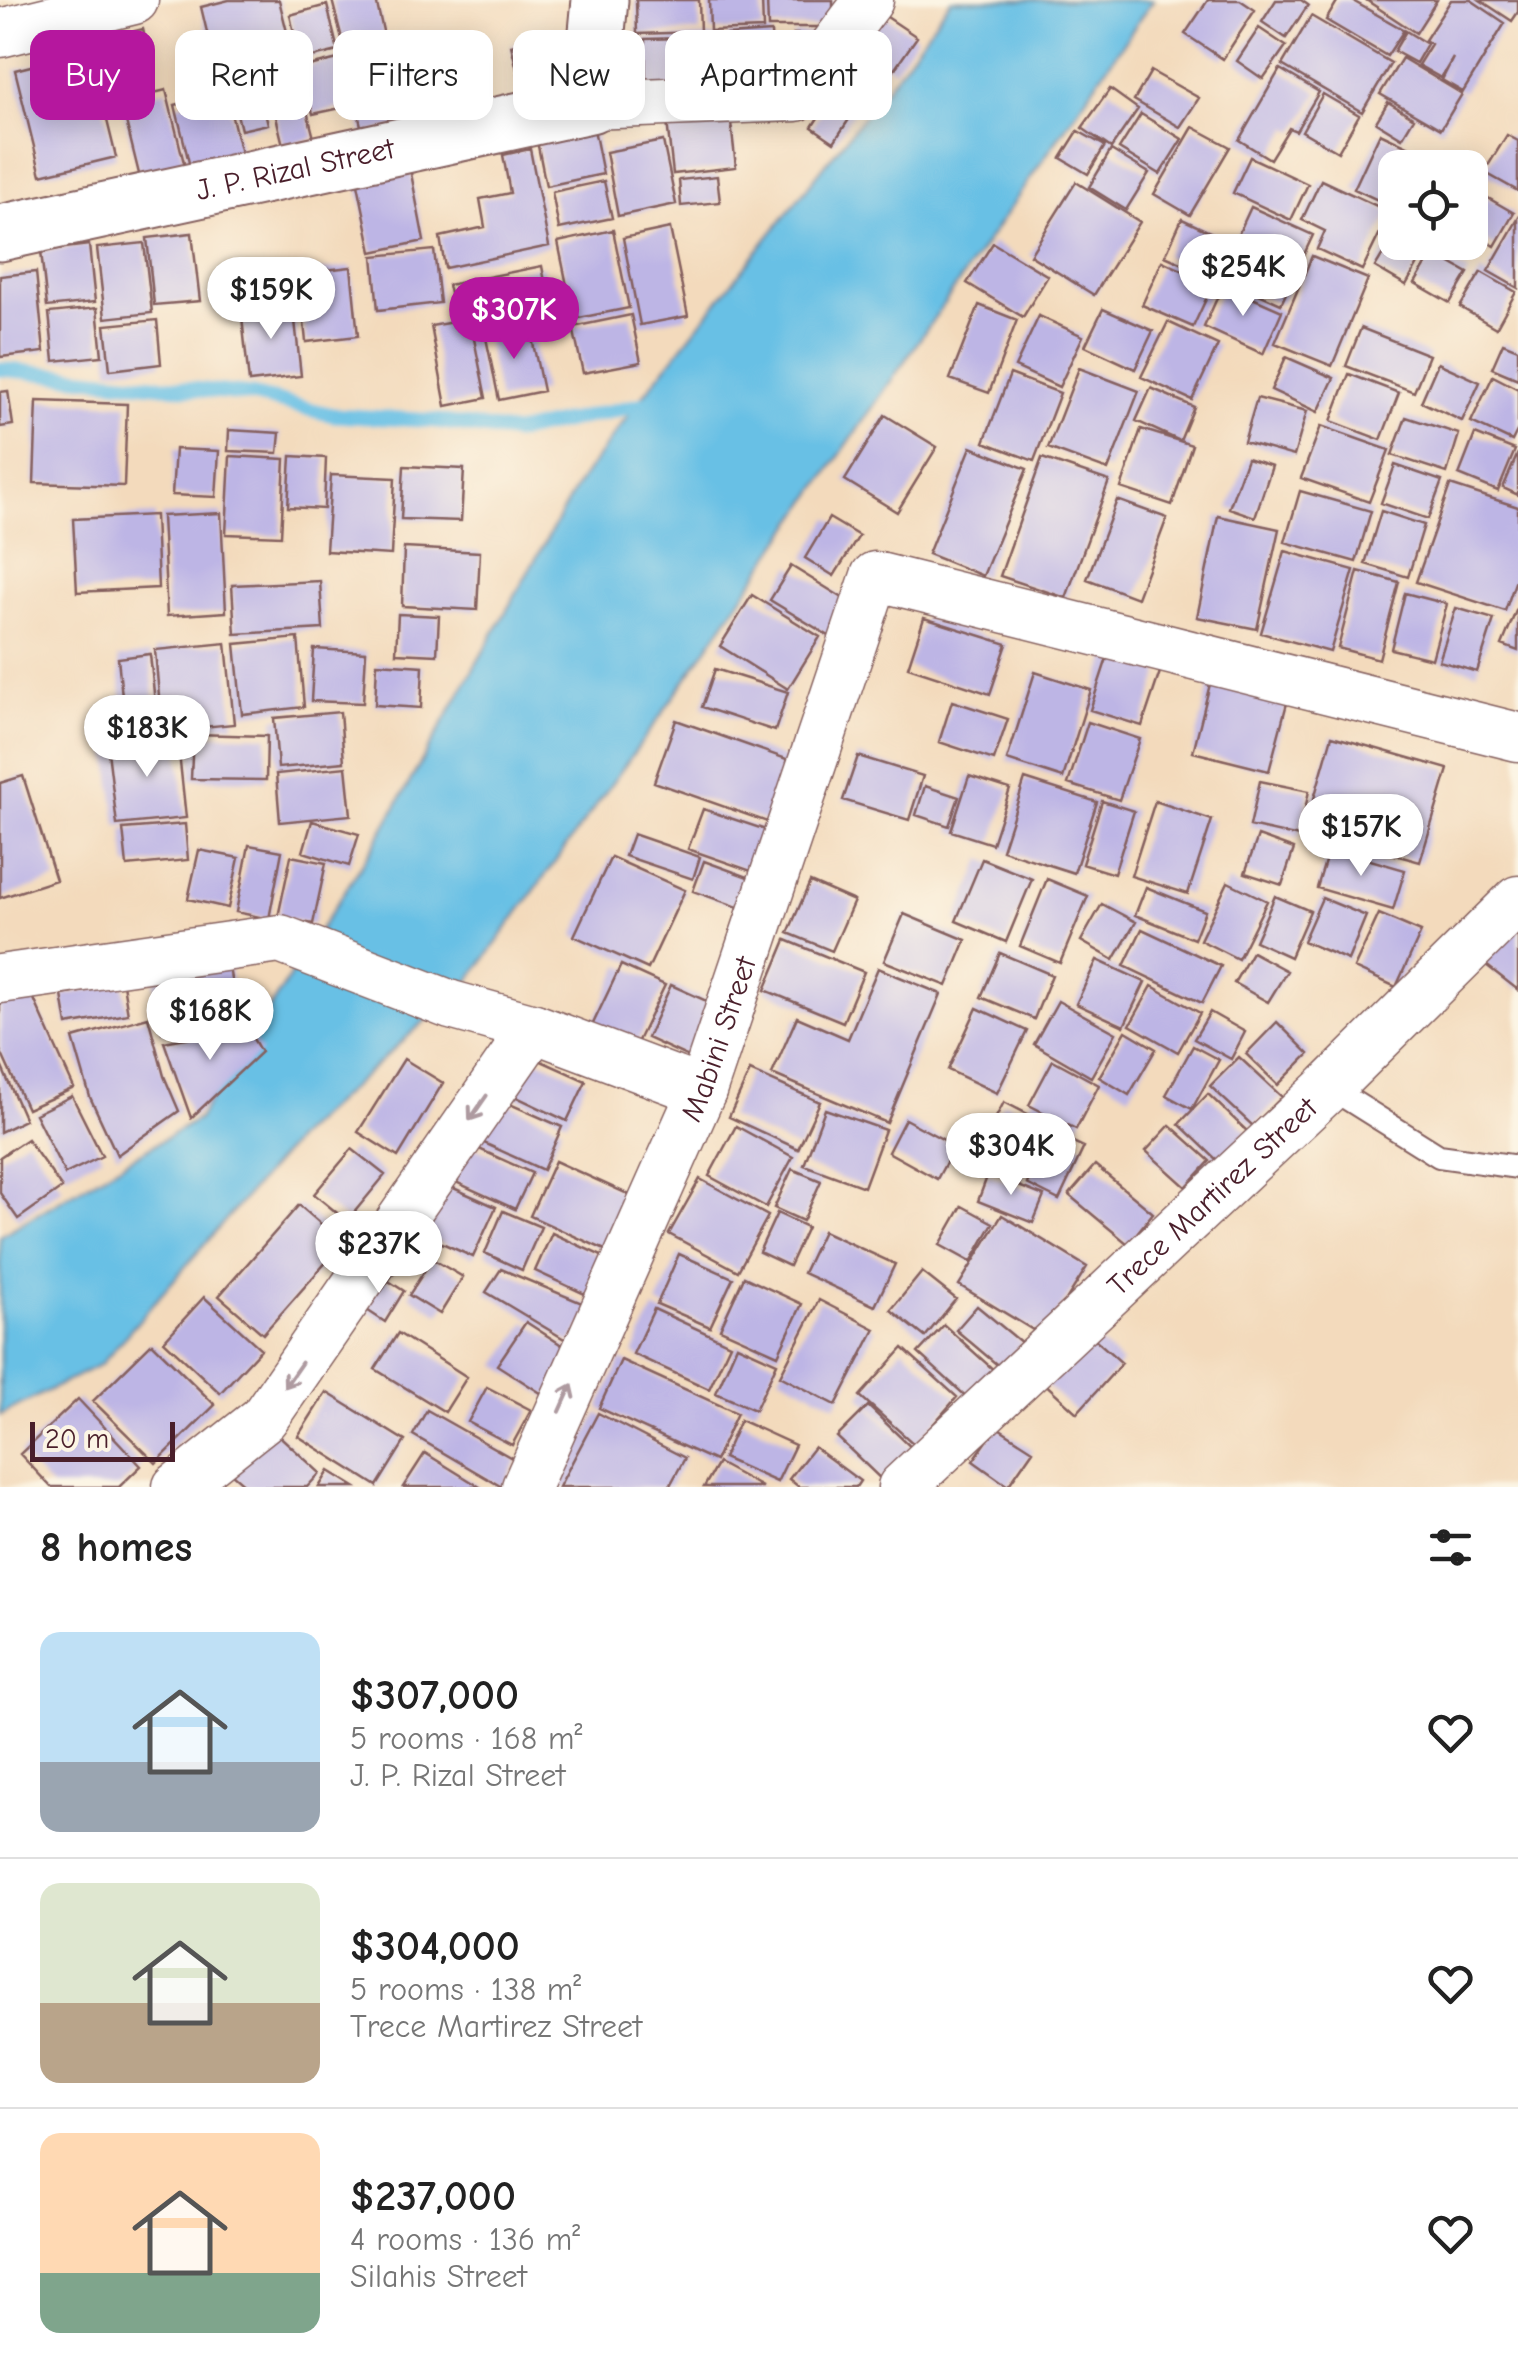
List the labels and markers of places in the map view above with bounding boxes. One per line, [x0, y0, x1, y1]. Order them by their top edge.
pin: $254K [1173, 234, 1313, 319]
pin: $159K [201, 257, 341, 342]
pin: $307K [444, 277, 584, 362]
pin: $183K [77, 695, 217, 780]
pin: $157K [1291, 794, 1431, 879]
pin: $168K [140, 978, 280, 1063]
pin: $304K [941, 1113, 1081, 1198]
pin: $237K [309, 1211, 449, 1296]

